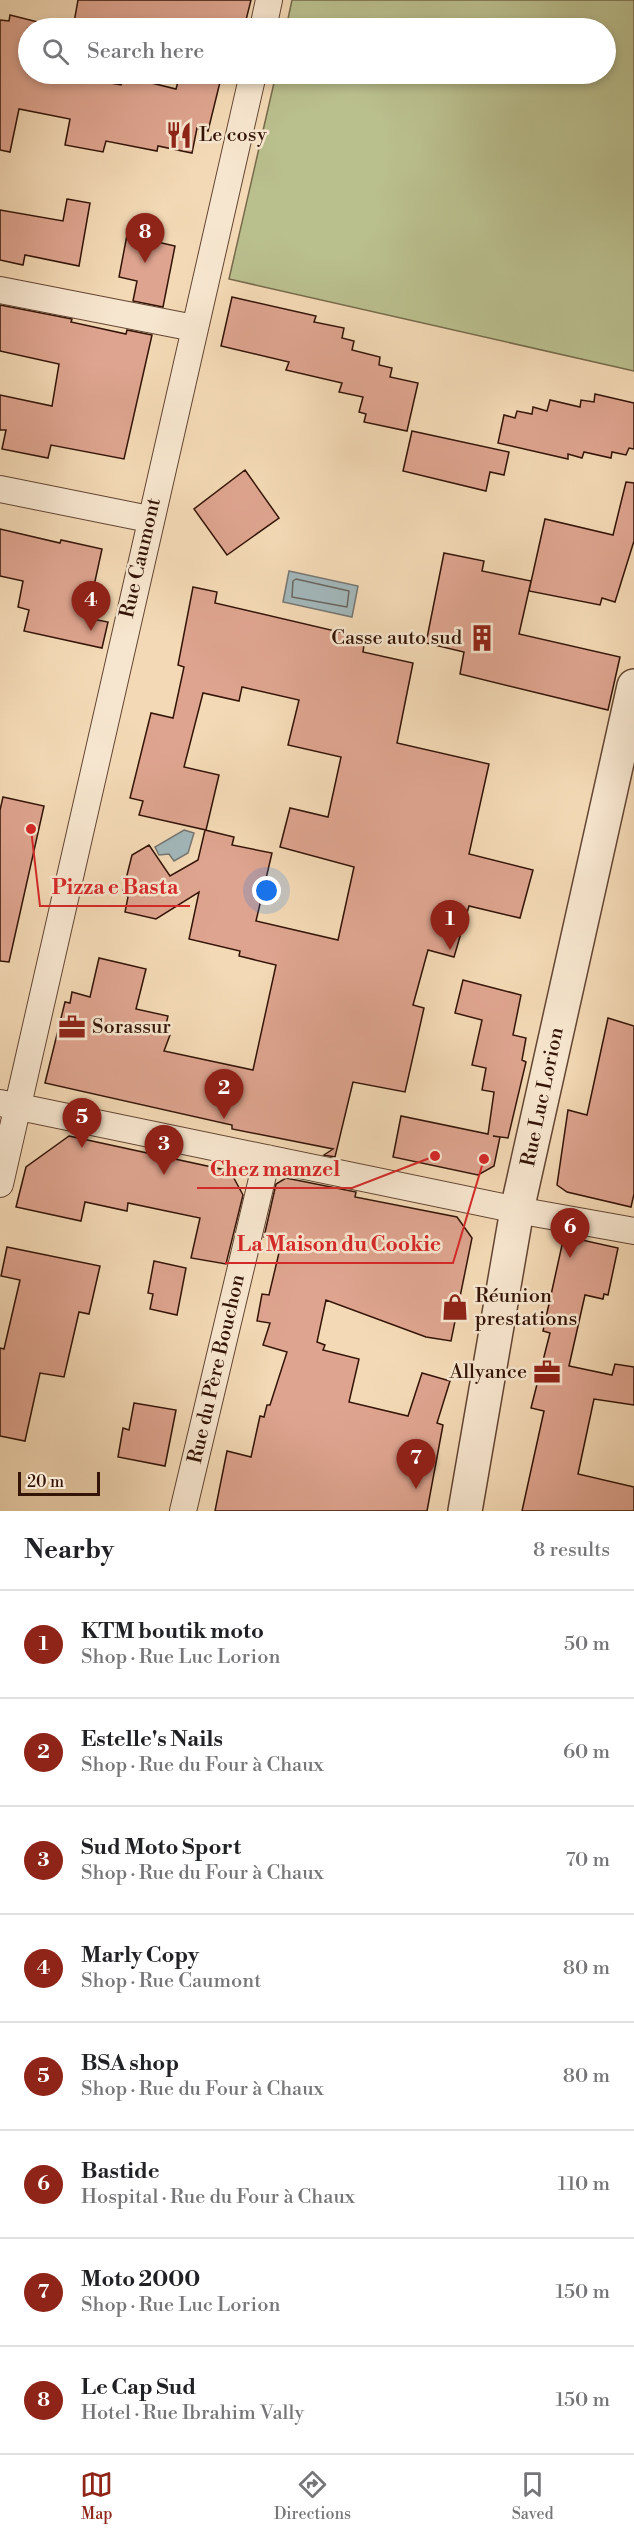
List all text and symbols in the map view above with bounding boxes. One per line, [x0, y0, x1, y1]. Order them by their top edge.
search box [18, 18, 616, 84]
icon: search [39, 35, 72, 68]
text: Search here [87, 38, 204, 65]
restaurant icon: Le cosy [164, 120, 194, 150]
place label: Le cosy [199, 123, 267, 148]
pin: 8 [126, 214, 164, 263]
street label: Rue Caumont [115, 496, 167, 620]
pin: 4 [72, 582, 110, 631]
building icon: Casse auto sud [467, 623, 497, 653]
place label: Casse auto sud [331, 626, 463, 651]
callout: Pizza e Basta [40, 867, 190, 906]
text: Pizza e Basta [52, 875, 179, 901]
your location [252, 876, 281, 905]
pin: 1 [430, 900, 470, 950]
office icon: Sorassur [57, 1012, 87, 1042]
place label: Sorassur [92, 1015, 171, 1040]
street label: Rue Luc Lorion [516, 1025, 570, 1169]
pin: 2 [204, 1070, 244, 1119]
pin: 5 [62, 1098, 101, 1148]
pin: 3 [144, 1126, 184, 1175]
callout: Chez mamzel [197, 1149, 352, 1188]
text: Chez mamzel [210, 1157, 340, 1183]
pin: 6 [550, 1208, 590, 1258]
callout: La Maison du Cookie [225, 1224, 453, 1263]
text: La Maison du Cookie [237, 1232, 441, 1258]
street label: Rue du Père Bouchon [183, 1272, 251, 1466]
place label: Réunion prestations [475, 1284, 577, 1332]
shop icon: Réunion prestations [440, 1292, 470, 1322]
office icon: Allyance [532, 1357, 562, 1387]
place label: Allyance [448, 1360, 527, 1385]
pin: 7 [396, 1440, 436, 1489]
scale bar [18, 1469, 100, 1496]
text: 20 m [27, 1472, 64, 1492]
text: Nearby [24, 1534, 114, 1566]
text: 8 results [533, 1538, 610, 1563]
text: KTM boutik moto [81, 1618, 264, 1645]
text: 1 [39, 1632, 48, 1657]
text: 50 m [564, 1632, 610, 1657]
text: Shop · Rue Luc Lorion [81, 1645, 280, 1670]
text: Estelle's Nails [81, 1726, 223, 1753]
text: 2 [37, 1740, 50, 1765]
text: 60 m [563, 1740, 610, 1765]
text: Shop · Rue du Four à Chaux [81, 1753, 324, 1778]
text: Sud Moto Sport [81, 1834, 241, 1861]
text: 3 [37, 1848, 50, 1873]
text: 70 m [566, 1848, 610, 1873]
text: Shop · Rue du Four à Chaux [81, 1861, 324, 1886]
text: Marly Copy [81, 1942, 199, 1969]
text: 4 [37, 1956, 50, 1981]
text: 80 m [563, 1956, 610, 1981]
text: Shop · Rue Caumont [81, 1969, 261, 1994]
text: BSA shop [81, 2050, 179, 2077]
text: 5 [37, 2064, 50, 2089]
text: 80 m [563, 2064, 610, 2089]
text: Shop · Rue du Four à Chaux [81, 2077, 324, 2102]
text: Bastide [81, 2158, 160, 2185]
text: 6 [37, 2172, 50, 2197]
text: 110 m [558, 2172, 610, 2197]
text: Hospital · Rue du Four à Chaux [81, 2185, 355, 2210]
text: Moto 2000 [81, 2266, 200, 2293]
text: 7 [38, 2280, 49, 2305]
text: 150 m [555, 2280, 610, 2305]
text: Shop · Rue Luc Lorion [81, 2293, 280, 2318]
text: Le Cap Sud [81, 2374, 196, 2401]
text: 8 [37, 2388, 50, 2413]
text: 150 m [555, 2388, 610, 2413]
text: Hotel · Rue Ibrahim Vally [81, 2401, 304, 2426]
tab: Map [80, 2468, 113, 2524]
tab: Directions [274, 2468, 351, 2524]
tab: Saved [512, 2468, 554, 2524]

